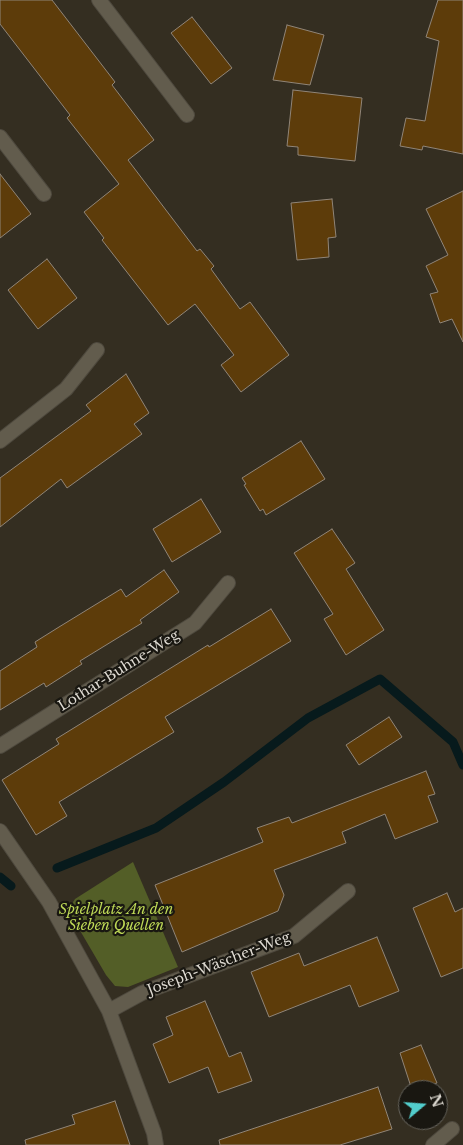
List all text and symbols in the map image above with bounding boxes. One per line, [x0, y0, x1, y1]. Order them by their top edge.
street label: Lothar-Buhne-Weg [55, 627, 183, 715]
park label: Spielplatz An den Sieben Quellen [59, 902, 173, 934]
street label: Joseph-Wäscher-Weg [145, 929, 293, 999]
north arrow [398, 1080, 448, 1130]
text: N [426, 1092, 447, 1110]

